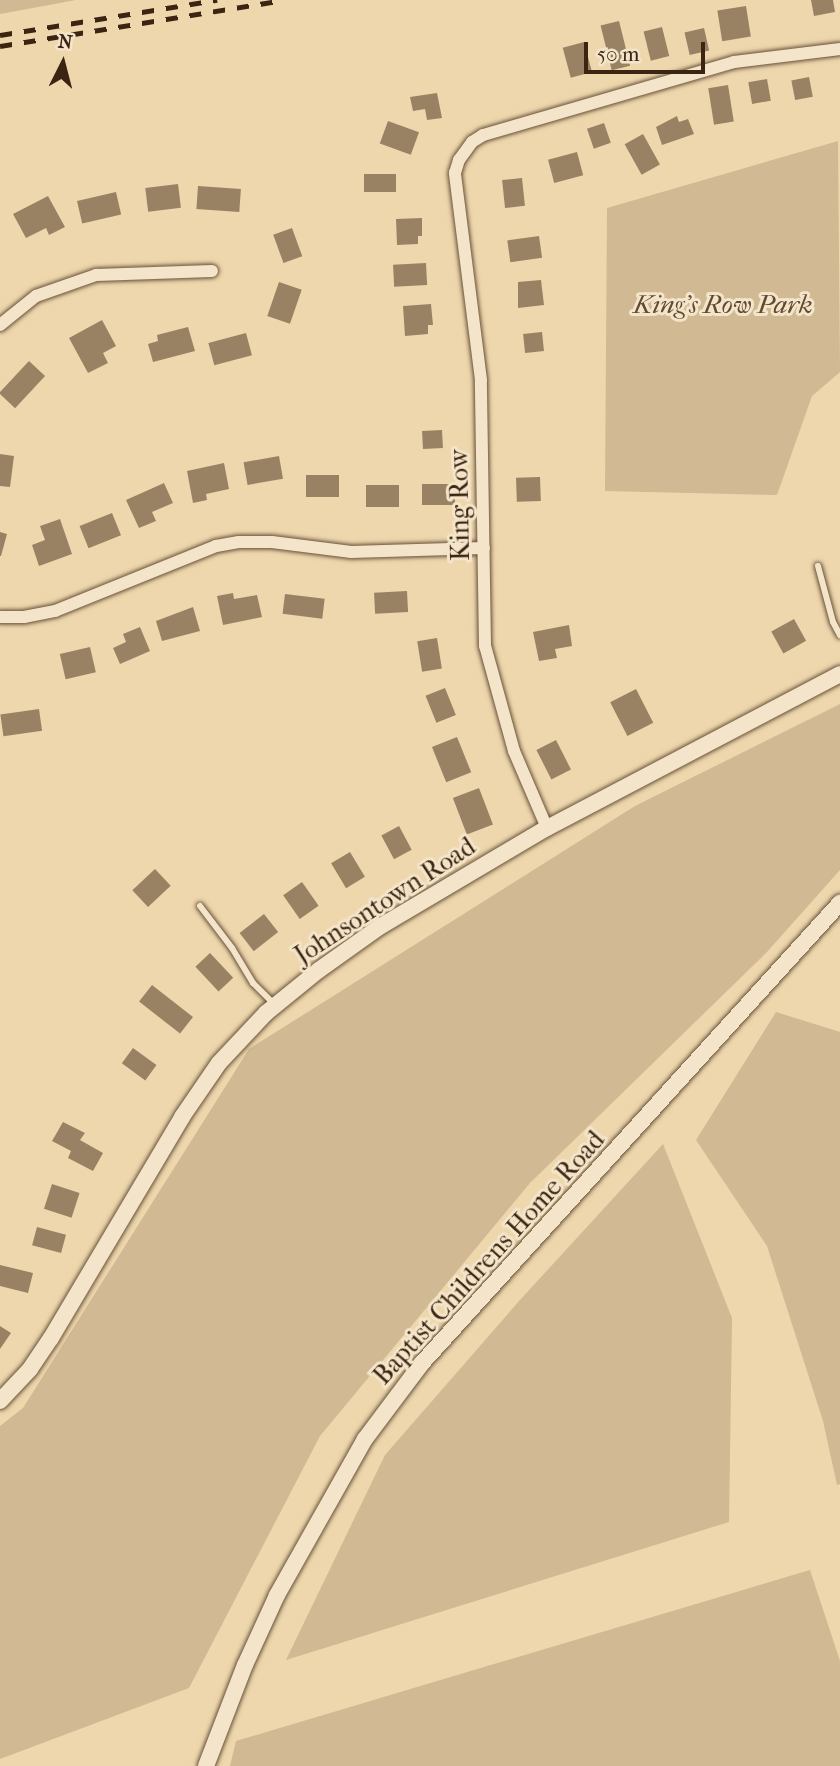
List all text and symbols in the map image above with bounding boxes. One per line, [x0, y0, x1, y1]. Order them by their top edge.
north arrow [28, 28, 98, 98]
scale bar [588, 28, 709, 72]
text: N [57, 30, 74, 54]
text: 50 m [597, 42, 640, 66]
park label: King's Row Park [633, 289, 813, 321]
street label: King Row [443, 449, 477, 561]
street label: Johnsontown Road [289, 831, 481, 971]
street label: Baptist Childrens Home Road [367, 1125, 611, 1391]

